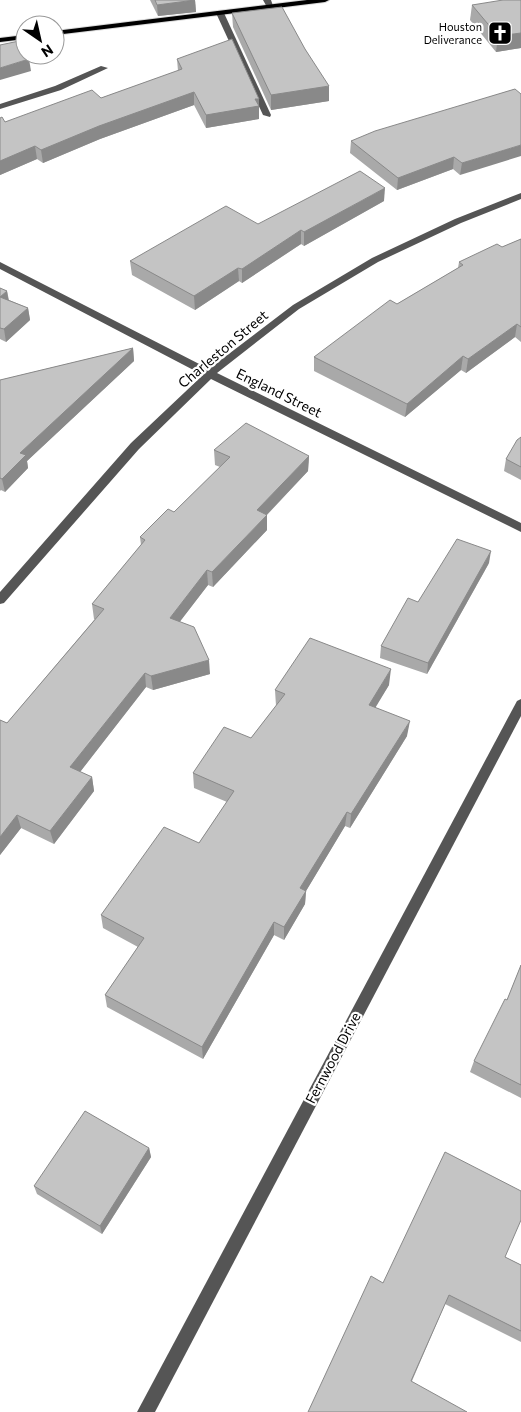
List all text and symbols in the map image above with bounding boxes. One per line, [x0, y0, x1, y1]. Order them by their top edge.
north arrow [15, 15, 65, 65]
place label: Houston Deliverance [424, 20, 482, 46]
church icon: Houston Deliverance [487, 20, 513, 46]
text: N [38, 41, 57, 61]
street label: Charleston Street [174, 306, 271, 391]
street label: England Street [234, 364, 325, 421]
street label: Fernwood Drive [301, 1009, 364, 1106]

